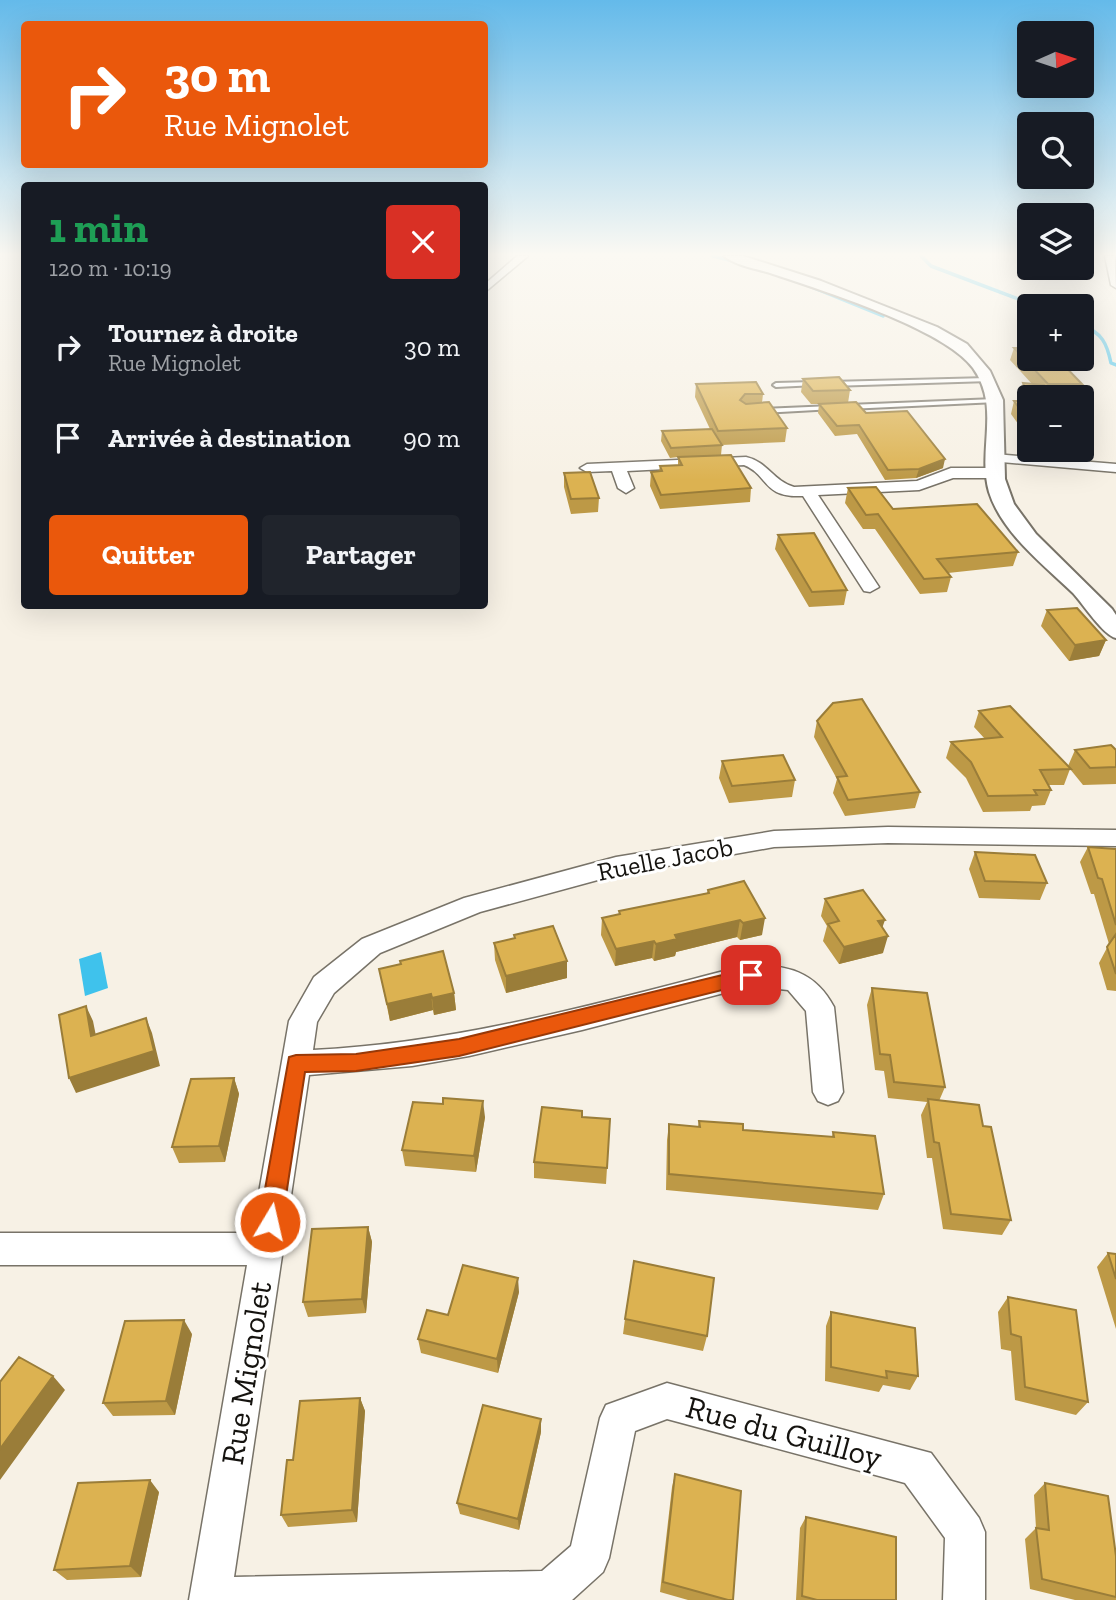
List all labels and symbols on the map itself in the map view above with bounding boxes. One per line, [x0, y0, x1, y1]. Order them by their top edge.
north arrow [1017, 21, 1094, 98]
street label: Ruelle Jacob [595, 830, 735, 888]
pin [721, 945, 781, 1005]
position arrow [233, 1185, 307, 1259]
street label: Rue Mignolet [213, 1279, 279, 1467]
street label: Rue du Guilloy [682, 1388, 887, 1477]

